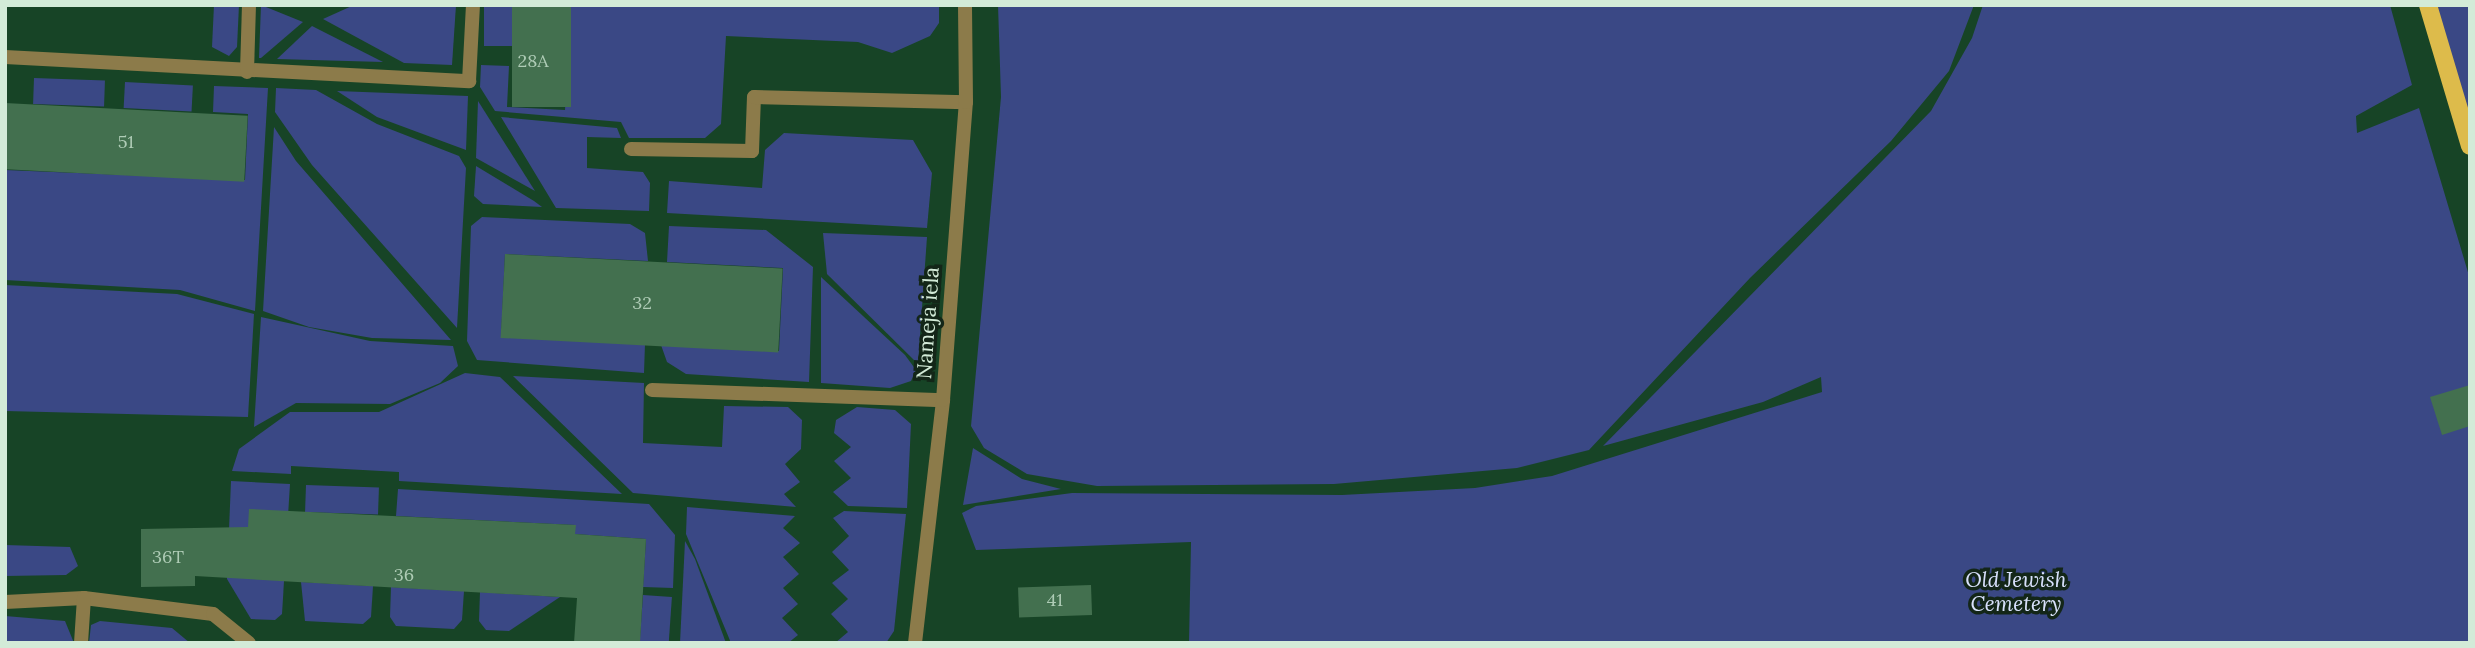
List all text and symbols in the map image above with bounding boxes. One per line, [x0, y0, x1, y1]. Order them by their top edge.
house number: 28A [517, 50, 549, 72]
house number: 51 [118, 131, 134, 153]
street label: Nameja iela [912, 266, 944, 380]
house number: 32 [632, 292, 652, 314]
house number: 36T [152, 546, 184, 568]
house number: 36 [394, 564, 414, 586]
park label: Old Jewish Cemetery [1965, 567, 2067, 617]
house number: 41 [1047, 589, 1063, 611]

